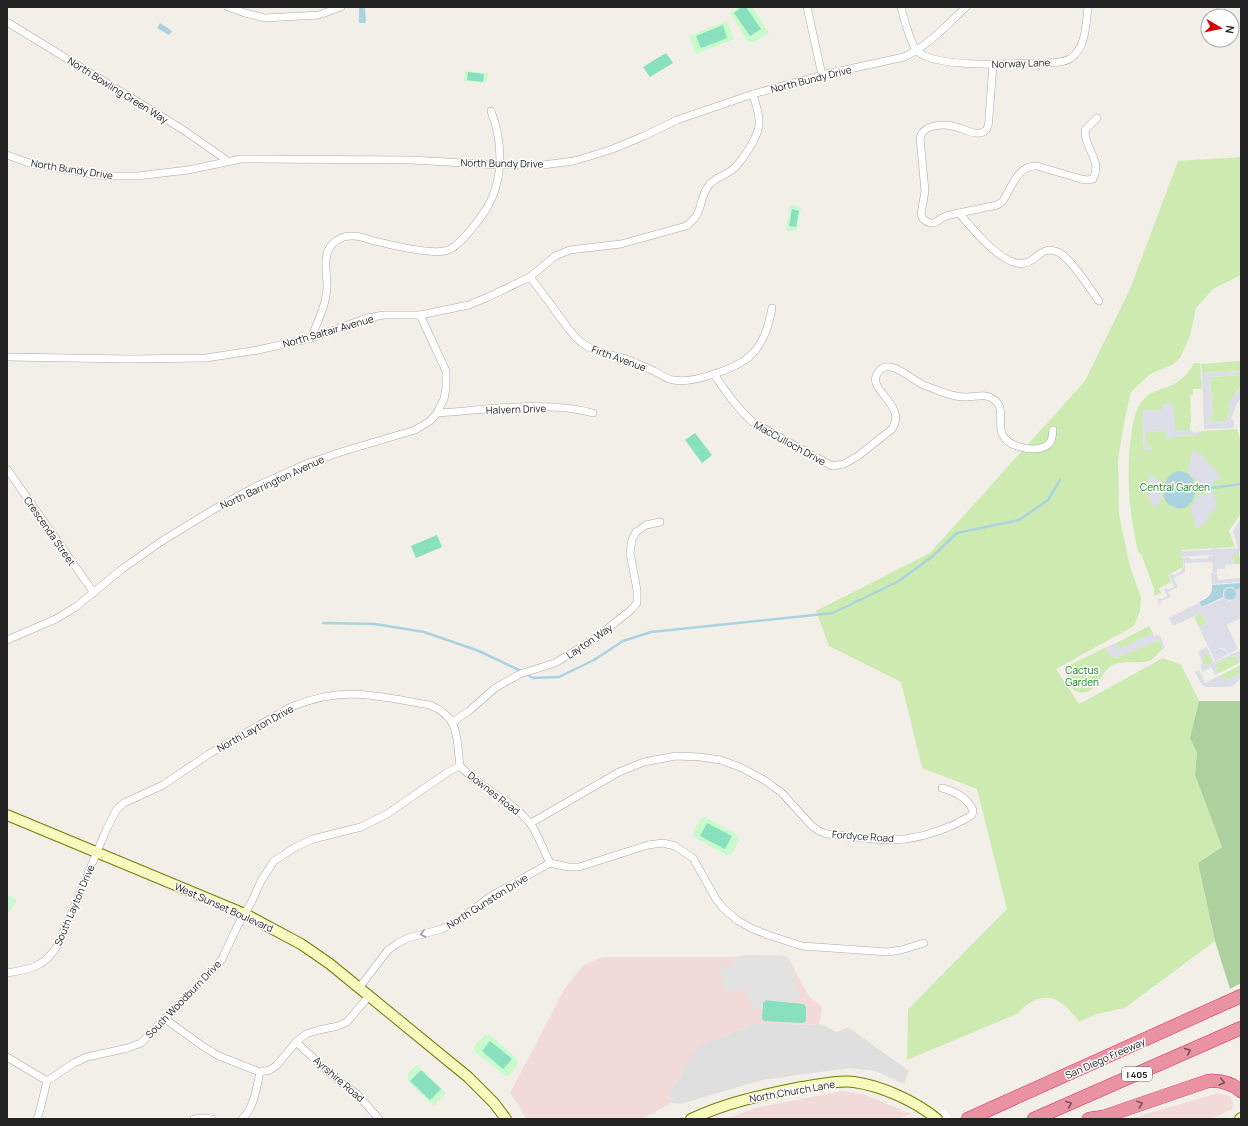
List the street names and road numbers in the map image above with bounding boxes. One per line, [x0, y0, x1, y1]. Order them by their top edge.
street label: North Bowling Green Way [65, 53, 171, 127]
street label: Norway Lane [991, 55, 1051, 71]
street label: North Bundy Drive [769, 62, 853, 96]
street label: North Bundy Drive [460, 155, 544, 171]
street label: North Bundy Drive [30, 156, 114, 182]
street label: North Saltair Avenue [281, 311, 375, 351]
street label: Firth Avenue [590, 342, 648, 374]
street label: Halvern Drive [486, 401, 547, 417]
street label: MacCulloch Drive [752, 417, 829, 469]
street label: North Barrington Avenue [218, 452, 326, 512]
street label: Crescenda Street [21, 494, 79, 568]
street label: Layton Way [563, 620, 616, 662]
street label: North Layton Drive [214, 701, 296, 755]
street label: Downes Road [465, 768, 523, 818]
street label: Fordyce Road [831, 827, 895, 845]
street label: South Layton Drive [51, 862, 98, 948]
street label: North Gunston Drive [444, 870, 530, 932]
street label: West Sunset Boulevard [172, 879, 276, 935]
street label: South Woodburn Drive [142, 957, 224, 1041]
street label: San Diego Freeway [1063, 1034, 1148, 1082]
street label: Ayrshire Road [311, 1053, 367, 1105]
road number: I 405 [1122, 1067, 1152, 1081]
street label: North Church Lane [748, 1077, 836, 1105]

